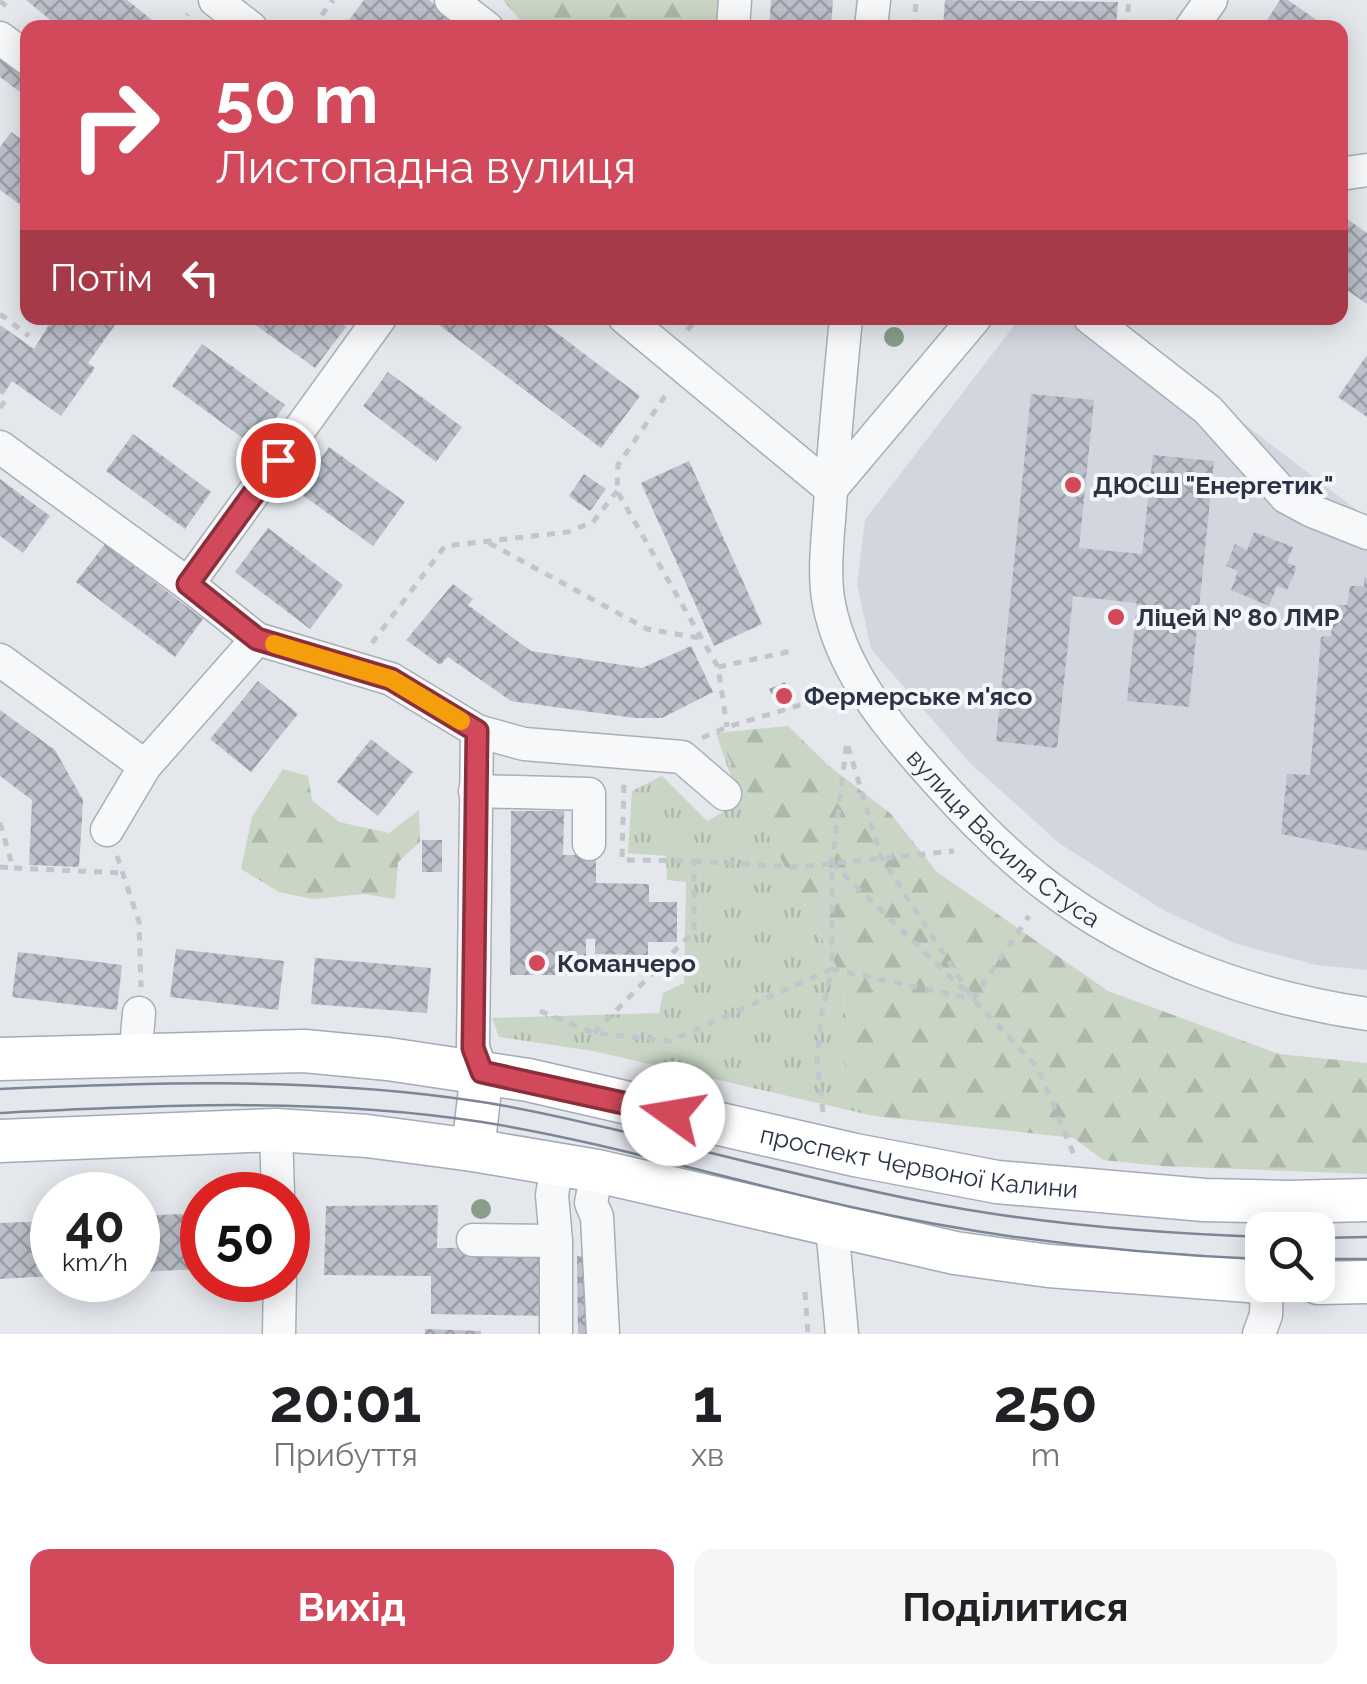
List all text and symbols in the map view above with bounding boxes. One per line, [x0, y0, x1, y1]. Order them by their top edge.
text: 50 m [215, 57, 379, 139]
icon: right [50, 60, 180, 190]
text: Листопадна вулиця [215, 141, 636, 194]
icon: left [173, 250, 228, 305]
text: Потім [50, 255, 153, 300]
pin [236, 418, 321, 503]
icon: arrive [251, 433, 306, 488]
place label: ДЮСШ "Енергетик" [1093, 470, 1334, 500]
marker: ДЮСШ "Енергетик" [1062, 474, 1084, 496]
place label: Ліцей № 80 ЛМР [1136, 602, 1340, 632]
marker: Ліцей № 80 ЛМР [1105, 606, 1127, 628]
place label: Фермерське м'ясо [804, 681, 1032, 711]
marker: Фермерське м'ясо [773, 685, 795, 707]
street label: вулиця Василя Стуса [901, 743, 1106, 934]
place label: Команчеро [557, 948, 696, 978]
marker: Команчеро [526, 952, 548, 974]
position arrow [621, 1062, 725, 1166]
street label: проспект Червоної Калини [757, 1119, 1079, 1204]
speed limit sign: 50 [180, 1172, 310, 1302]
text: 40 [65, 1195, 125, 1254]
map controls [1245, 1212, 1335, 1302]
button: search [1245, 1212, 1335, 1302]
text: km/h [62, 1247, 128, 1277]
text: 20:01 [269, 1366, 421, 1436]
text: 1 [693, 1366, 722, 1436]
text: 250 [994, 1366, 1098, 1436]
text: Прибуття [273, 1436, 418, 1473]
text: хв [691, 1436, 724, 1473]
text: m [1031, 1436, 1060, 1473]
button: Вихід [30, 1549, 674, 1664]
button: Поділитися [694, 1549, 1337, 1664]

